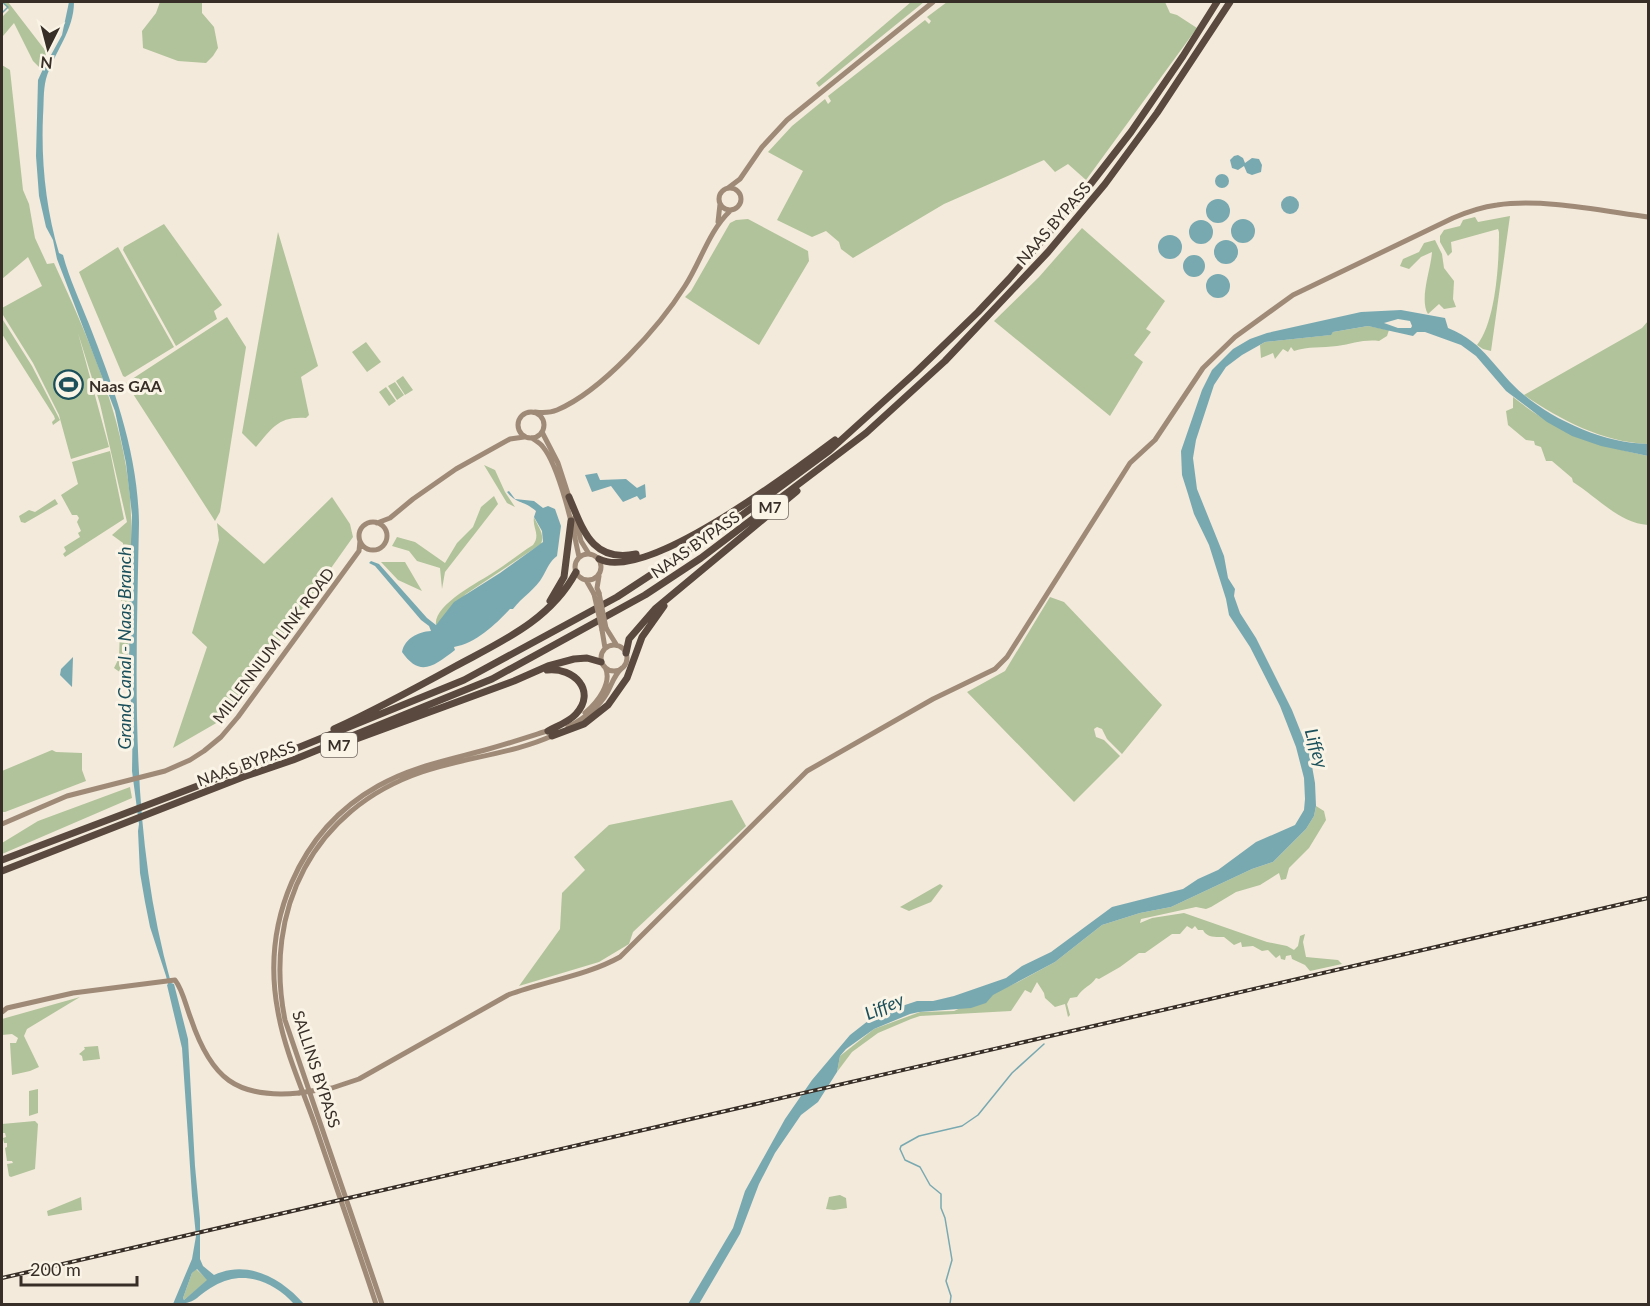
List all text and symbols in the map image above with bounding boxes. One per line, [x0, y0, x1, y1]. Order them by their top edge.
north arrow [18, 18, 78, 78]
text: N [39, 53, 54, 74]
street label: NAAS BYPASS [1012, 178, 1094, 268]
sports icon: Naas GAA [52, 369, 84, 401]
place label: Naas GAA [89, 376, 163, 395]
road number: M7 [752, 495, 788, 519]
street label: NAAS BYPASS [647, 506, 743, 582]
water label: Grand Canal - Naas Branch [113, 546, 135, 750]
street label: MILLENNIUM LINK ROAD [208, 564, 338, 726]
water label: Liffey [1301, 725, 1334, 771]
road number: M7 [321, 733, 357, 757]
street label: NAAS BYPASS [194, 736, 298, 790]
water label: Liffey [861, 988, 907, 1024]
street label: SALLINS BYPASS [289, 1008, 345, 1130]
scale bar [21, 1249, 136, 1287]
text: 200 m [30, 1258, 81, 1280]

